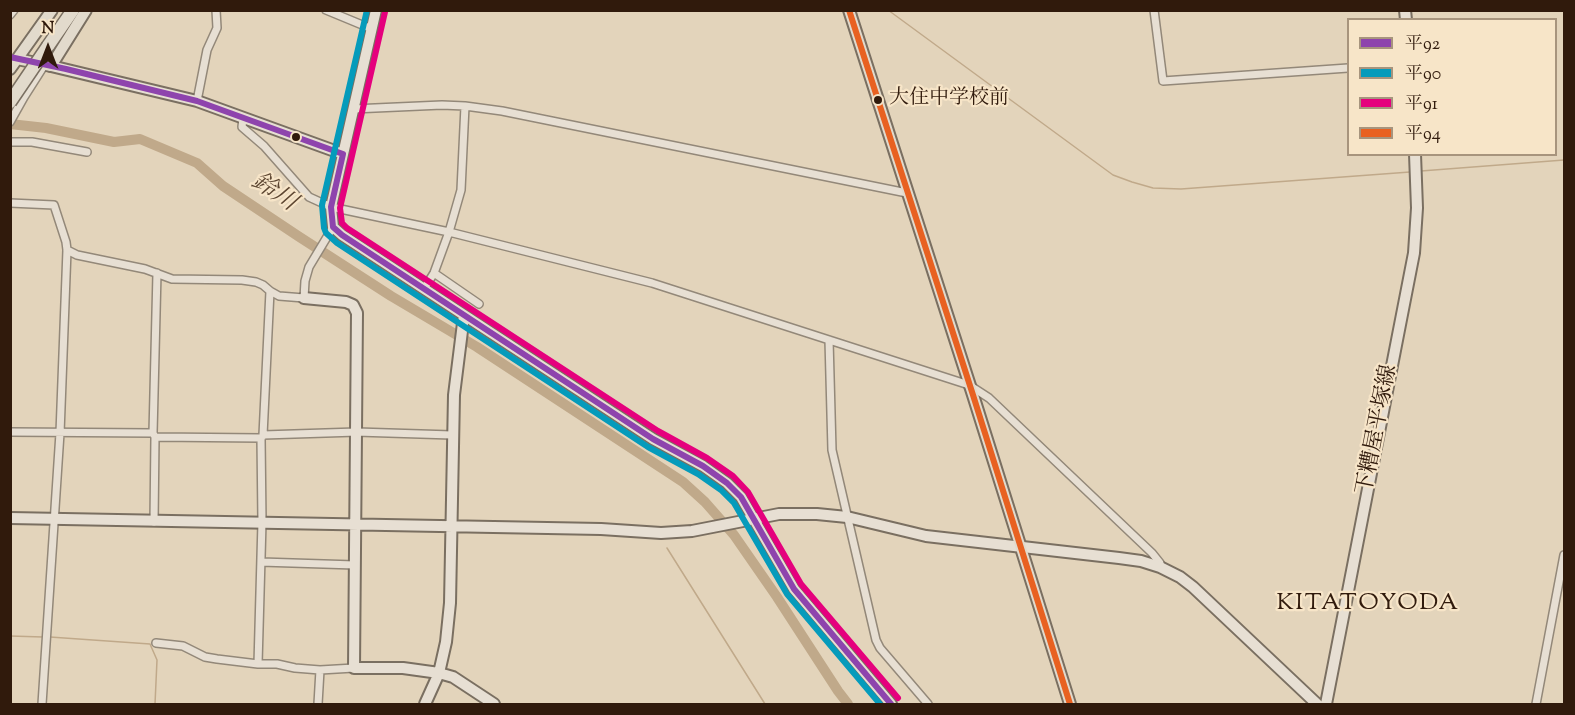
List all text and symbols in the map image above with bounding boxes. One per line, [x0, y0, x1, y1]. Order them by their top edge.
north arrow [18, 18, 78, 78]
text: N [42, 18, 54, 41]
legend [1347, 18, 1557, 156]
text: 平92 [1405, 32, 1440, 58]
text: 平90 [1405, 62, 1441, 88]
place label: 大住中学校前 [889, 88, 1009, 112]
text: 平91 [1405, 92, 1438, 118]
marker: 大住中学校前 [872, 94, 884, 106]
text: 平94 [1405, 122, 1441, 148]
unlabelled marker [290, 131, 302, 143]
water label: 鈴川 [245, 169, 301, 219]
street label: 下糟屋平塚線 [1353, 363, 1405, 497]
district label: KITATOYODA [1276, 591, 1460, 619]

